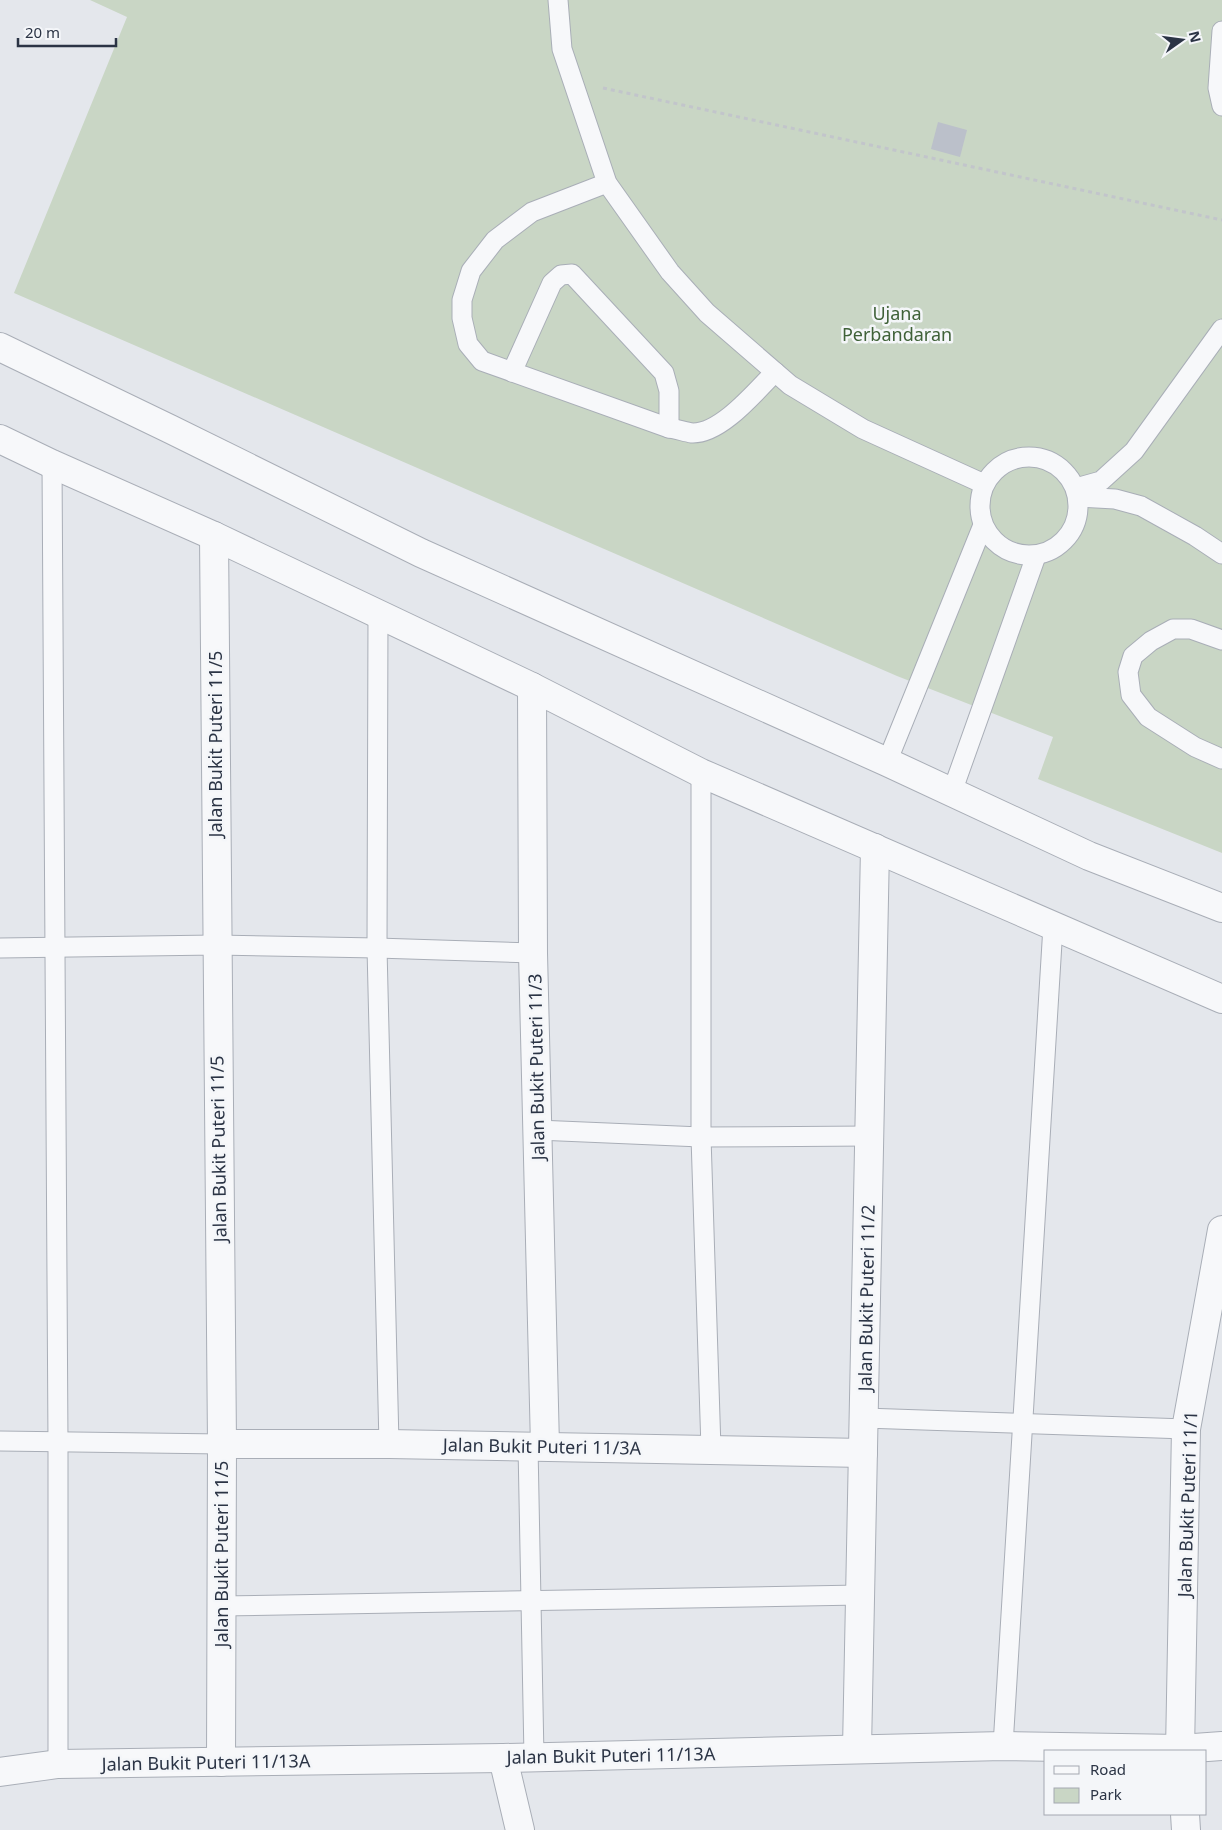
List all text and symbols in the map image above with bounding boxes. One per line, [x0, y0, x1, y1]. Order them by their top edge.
scale bar [18, 15, 115, 47]
north arrow [1157, 15, 1207, 65]
text: 20 m [25, 22, 60, 42]
text: N [1185, 29, 1206, 45]
park label: Ujana Perbandaran [842, 301, 952, 346]
street label: Jalan Bukit Puteri 11/5 [203, 651, 227, 839]
street label: Jalan Bukit Puteri 11/3 [522, 973, 550, 1163]
street label: Jalan Bukit Puteri 11/5 [204, 1055, 232, 1245]
street label: Jalan Bukit Puteri 11/2 [852, 1204, 880, 1394]
street label: Jalan Bukit Puteri 11/1 [1172, 1410, 1202, 1600]
street label: Jalan Bukit Puteri 11/3A [441, 1432, 642, 1460]
street label: Jalan Bukit Puteri 11/5 [209, 1461, 233, 1649]
street label: Jalan Bukit Puteri 11/13A [504, 1741, 716, 1769]
street label: Jalan Bukit Puteri 11/13A [99, 1748, 311, 1776]
legend [1044, 1750, 1207, 1815]
text: Road [1090, 1759, 1126, 1779]
text: Park [1090, 1784, 1122, 1804]

